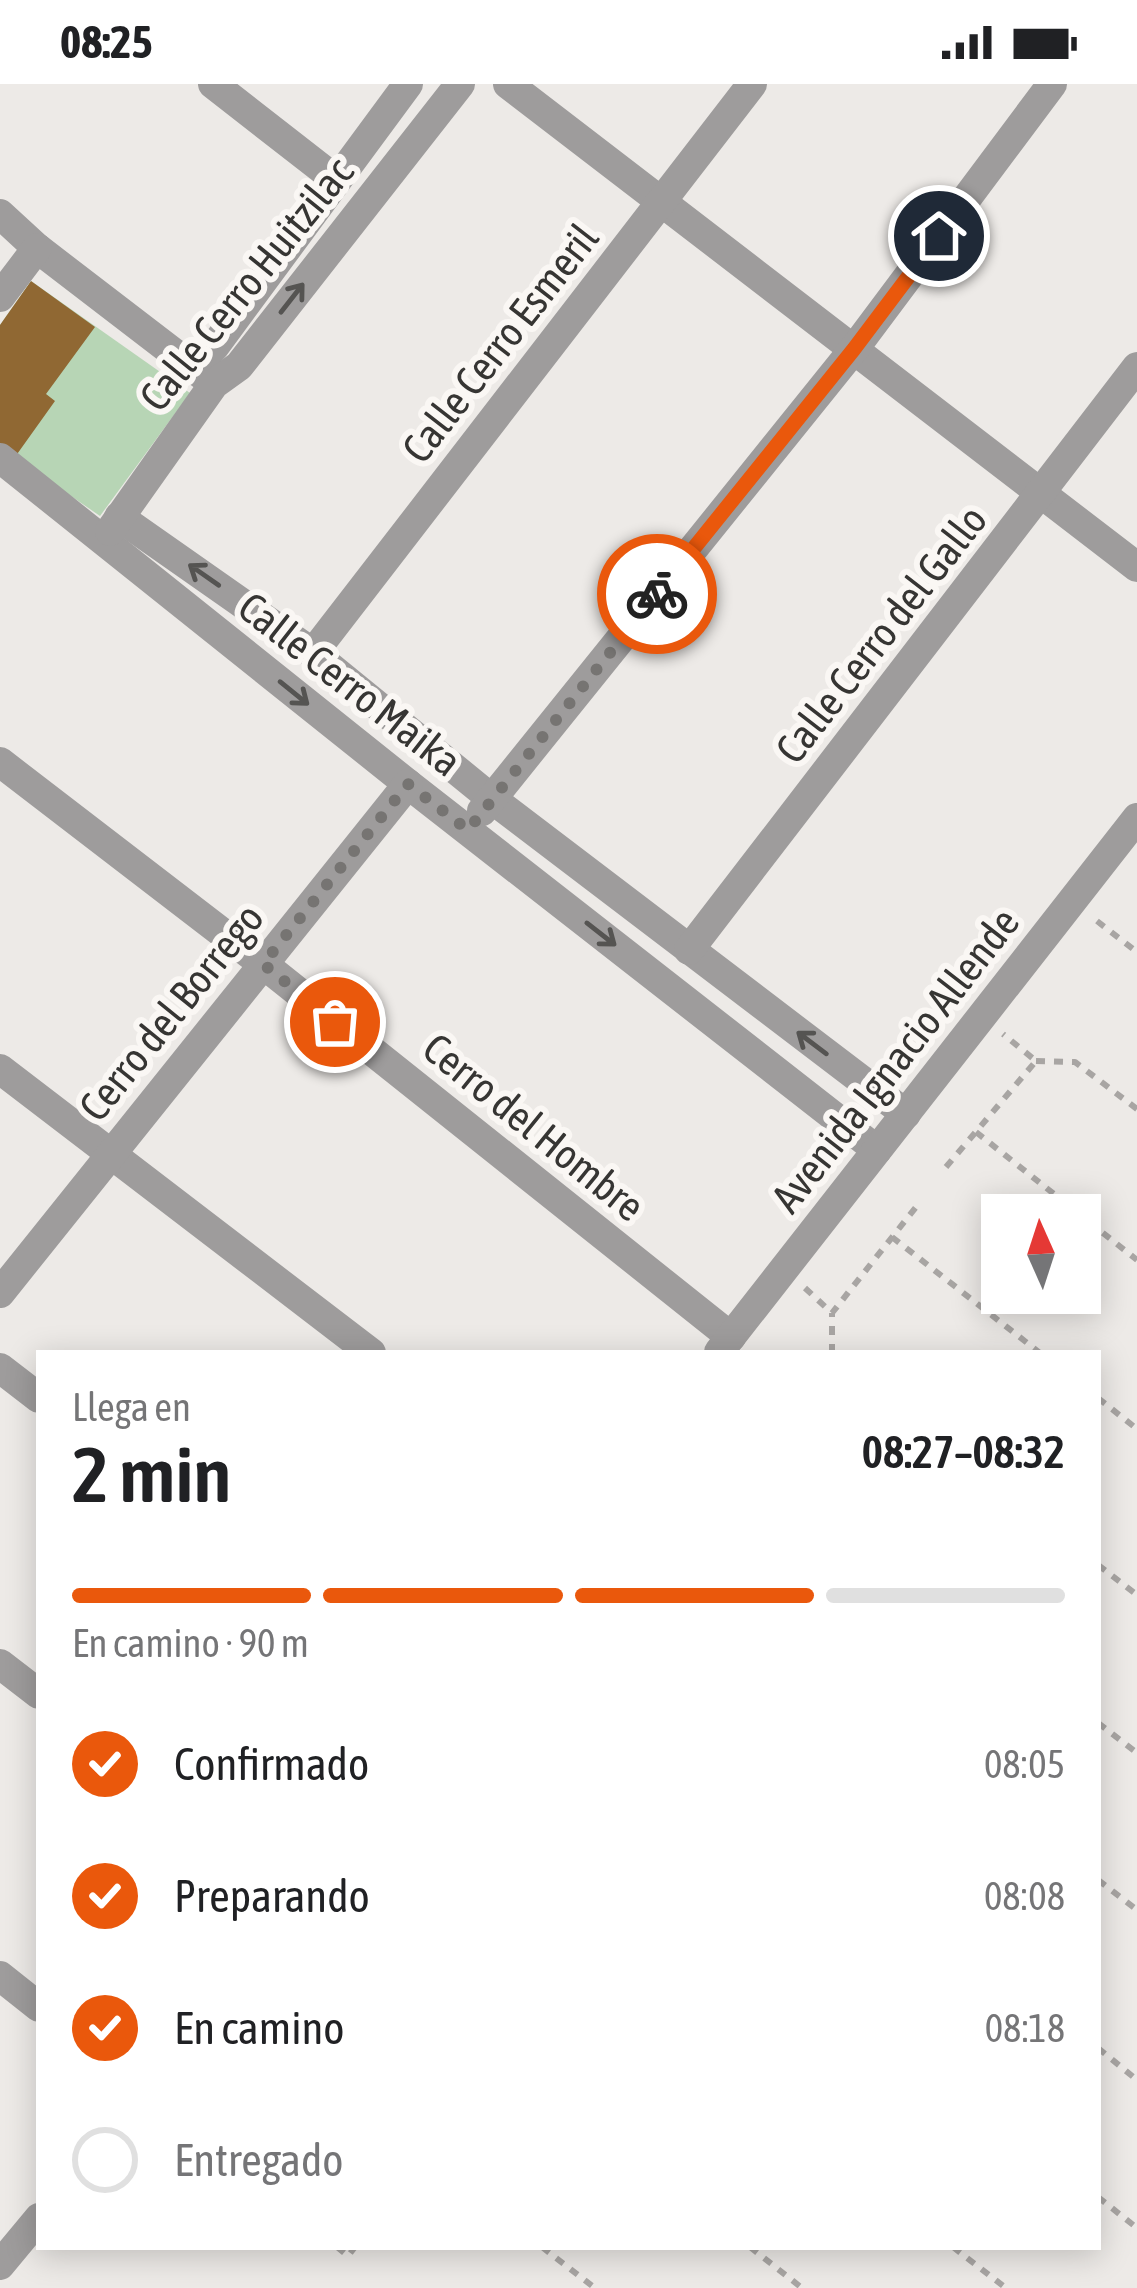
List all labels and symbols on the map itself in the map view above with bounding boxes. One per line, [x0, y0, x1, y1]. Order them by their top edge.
street label: Calle Cerro Huitzilac [130, 148, 363, 420]
pin [888, 185, 990, 287]
street label: Calle Cerro Esmeril [392, 215, 608, 471]
one-way arrow [278, 283, 305, 315]
street label: Calle Cerro del Gallo [766, 496, 996, 772]
courier [597, 534, 717, 654]
one-way arrow [188, 563, 221, 588]
street label: Calle Cerro Maika [229, 582, 471, 786]
one-way arrow [278, 679, 309, 706]
street label: Cerro del Borrego [69, 894, 273, 1130]
street label: Avenida Ignacio Allende [762, 899, 1028, 1221]
one-way arrow [584, 920, 616, 947]
pin [284, 971, 386, 1073]
street label: Cerro del Hombre [414, 1023, 654, 1231]
one-way arrow [796, 1031, 829, 1057]
north arrow [981, 1194, 1101, 1314]

